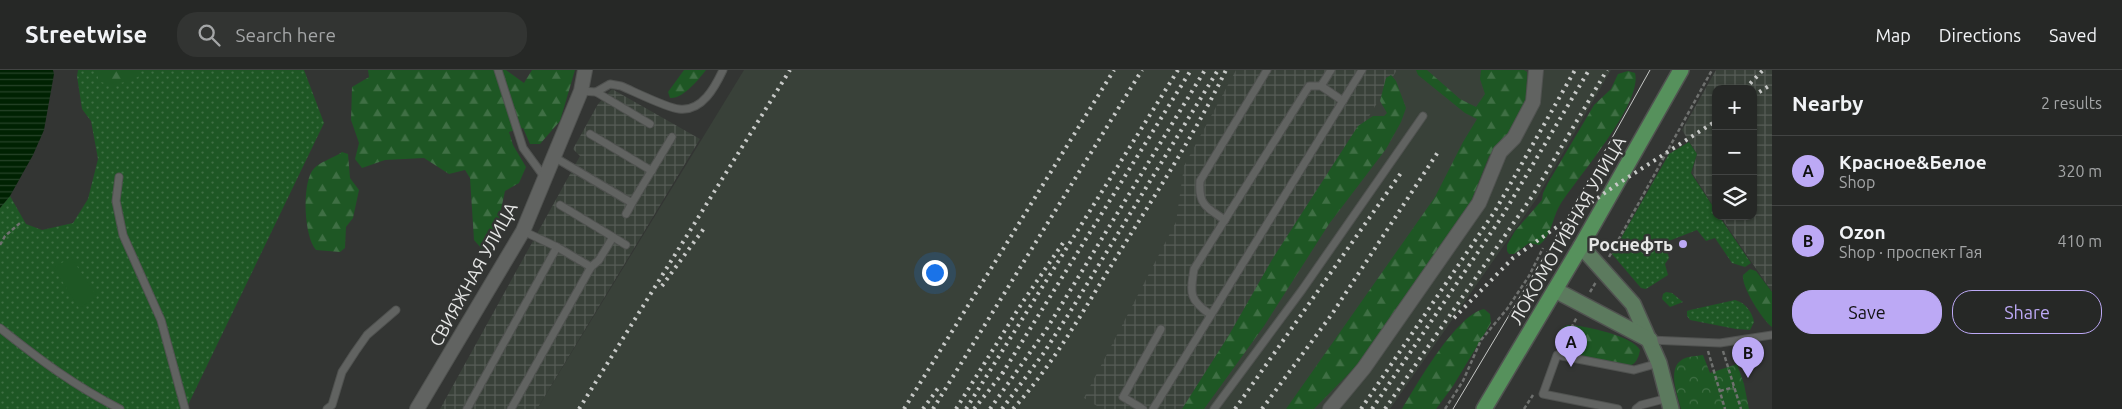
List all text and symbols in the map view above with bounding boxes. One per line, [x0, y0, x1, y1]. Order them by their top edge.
search box [177, 12, 527, 57]
text: Streetwise [25, 21, 147, 48]
icon: search [195, 21, 223, 49]
text: Search here [235, 24, 336, 46]
text: Map [1875, 25, 1911, 45]
text: Directions [1939, 25, 2021, 45]
text: Saved [2049, 25, 2097, 45]
map controls [1712, 85, 1757, 220]
button: + [1712, 85, 1757, 130]
text: Nearby [1792, 91, 1863, 115]
text: 2 results [2041, 94, 2102, 112]
button: − [1712, 130, 1757, 175]
street label: ЛОКОМОТИВНАЯ УЛИЦА [1505, 132, 1629, 328]
text: Красное&Белое [1839, 151, 1987, 173]
text: A [1802, 162, 1814, 180]
text: 320 m [2057, 162, 2102, 180]
text: Shop [1839, 173, 1875, 191]
button: layers [1712, 175, 1757, 220]
street label: СВИЯЖНАЯ УЛИЦА [425, 198, 521, 349]
text: Ozon [1839, 221, 1886, 243]
text: B [1803, 232, 1813, 250]
text: 410 m [2057, 232, 2102, 250]
place label: Роснефть [1588, 234, 1673, 254]
marker: Роснефть [1677, 238, 1689, 250]
text: Shop · проспект Гая [1839, 243, 1982, 261]
your location [922, 260, 948, 286]
button: Save [1792, 290, 1942, 334]
button: Share [1952, 290, 2102, 334]
pin: A [1555, 326, 1587, 367]
pin: B [1732, 337, 1764, 378]

